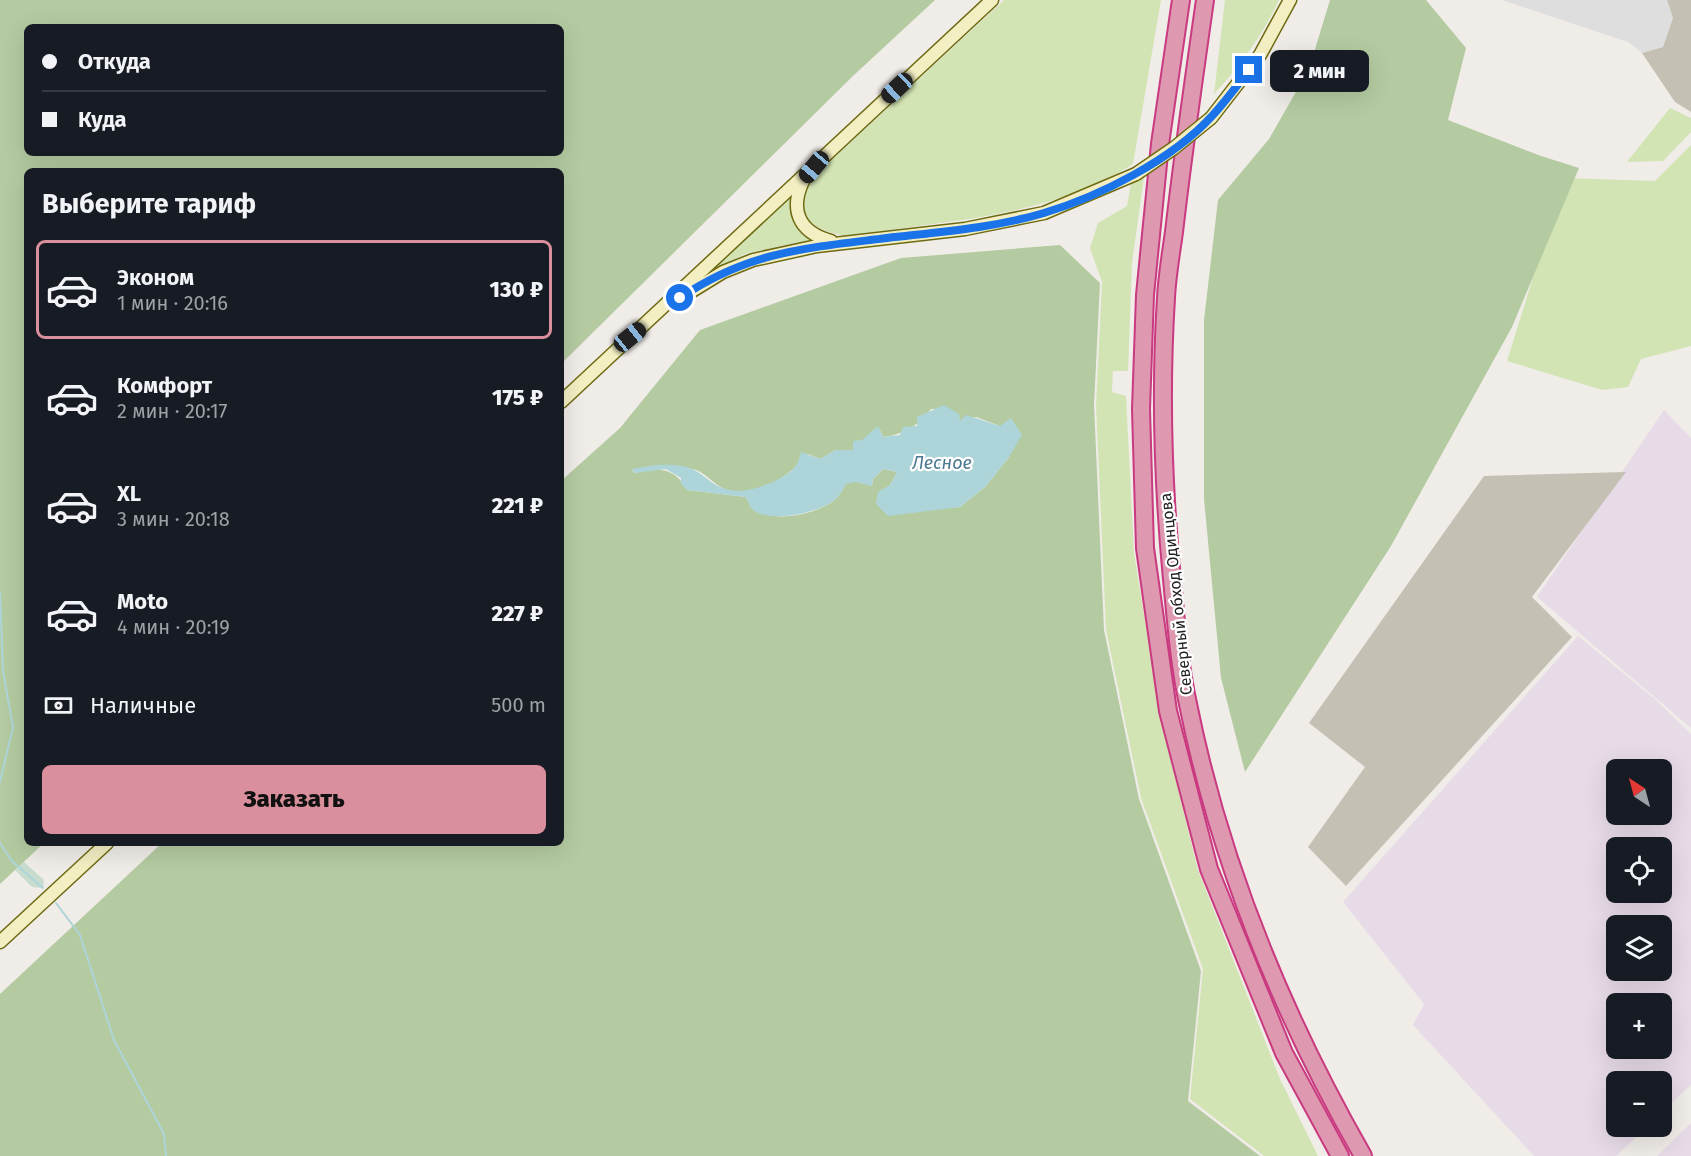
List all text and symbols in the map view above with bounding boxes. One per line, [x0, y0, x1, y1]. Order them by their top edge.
text: Откуда [78, 48, 151, 75]
callout: 2 мин [1270, 49, 1369, 91]
route end [1235, 56, 1262, 83]
text: 2 мин [1294, 59, 1345, 83]
car [878, 69, 916, 107]
text: Куда [78, 106, 127, 133]
car [796, 147, 832, 187]
text: Выберите тариф [42, 188, 256, 220]
icon: car [45, 263, 99, 317]
text: Эконом [117, 264, 194, 291]
text: 130 ₽ [490, 276, 543, 303]
route start [666, 284, 693, 311]
text: 1 мин · 20:16 [117, 291, 228, 315]
car [610, 319, 650, 355]
icon: car [45, 371, 99, 425]
text: Комфорт [117, 372, 212, 399]
text: 175 ₽ [492, 384, 543, 411]
text: 2 мин · 20:17 [117, 399, 227, 423]
water label: Лесное [911, 452, 972, 474]
icon: car [45, 479, 99, 533]
text: XL [117, 480, 141, 507]
text: 221 ₽ [492, 492, 543, 519]
street label: Северный обход Одинцова [1156, 492, 1196, 696]
text: 3 мин · 20:18 [117, 507, 230, 531]
icon: car [45, 587, 99, 641]
text: Moto [117, 588, 168, 615]
text: 227 ₽ [491, 600, 543, 627]
text: 4 мин · 20:19 [117, 615, 230, 639]
icon: cash [42, 689, 75, 722]
text: Наличные [90, 692, 196, 719]
text: 500 m [491, 693, 546, 717]
north arrow [1606, 759, 1672, 825]
map controls [1606, 759, 1672, 1137]
button: Заказать [42, 765, 546, 834]
button: locate [1606, 837, 1672, 903]
button: layers [1606, 915, 1672, 981]
button: + [1606, 993, 1672, 1059]
button: − [1606, 1071, 1672, 1137]

